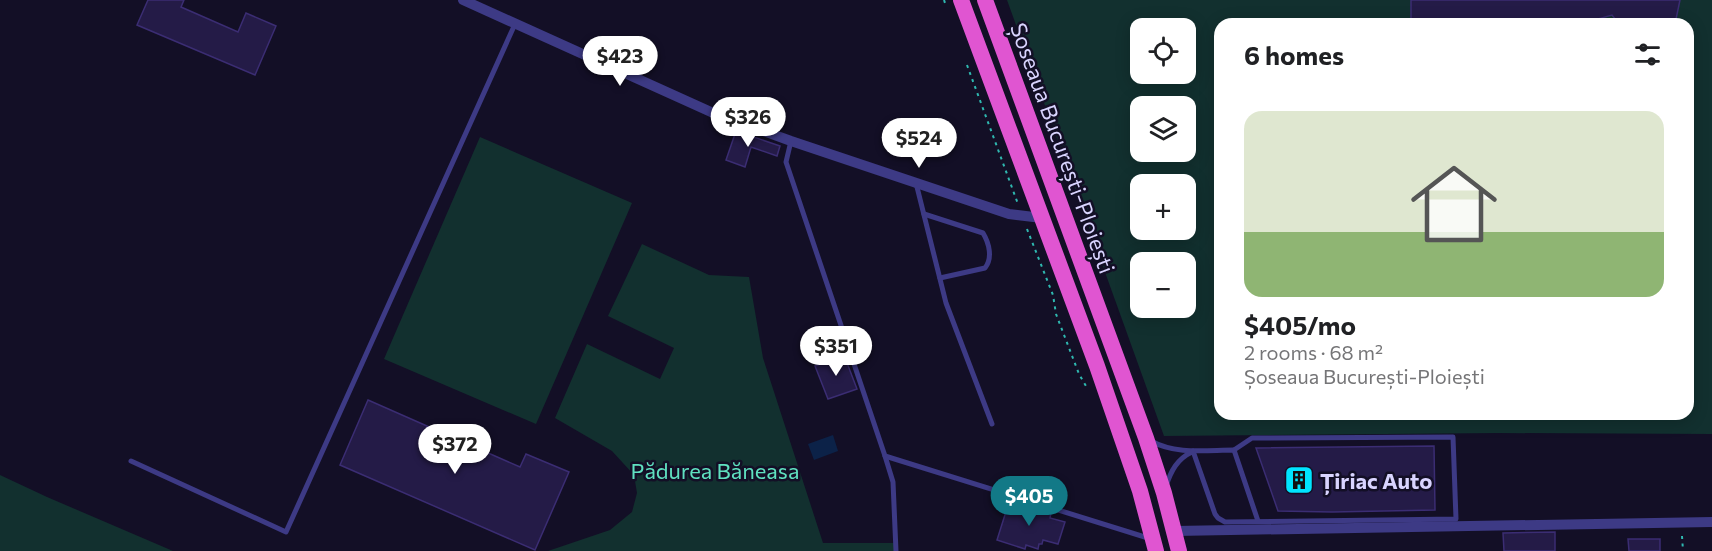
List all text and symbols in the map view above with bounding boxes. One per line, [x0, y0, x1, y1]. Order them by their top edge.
map controls [1130, 18, 1196, 318]
button: locate [1130, 18, 1196, 84]
street label: Șoseaua București-Ploiești [1004, 19, 1121, 277]
pin: $423 [584, 36, 656, 87]
icon: filters [1631, 38, 1664, 71]
text: 6 homes [1244, 39, 1344, 70]
text: $423 [597, 43, 643, 67]
button: layers [1130, 96, 1196, 162]
pin: $326 [712, 97, 784, 148]
text: $326 [725, 104, 771, 128]
pin: $524 [883, 118, 955, 169]
text: $524 [896, 125, 942, 149]
icon: home [1400, 150, 1508, 258]
button: + [1130, 174, 1196, 240]
button: − [1130, 252, 1196, 318]
text: $405/mo [1244, 309, 1356, 340]
pin: $351 [800, 326, 872, 377]
text: $351 [814, 333, 858, 357]
text: 2 rooms · 68 m² [1244, 340, 1383, 364]
text: Șoseaua București-Ploiești [1244, 364, 1485, 388]
pin: $372 [419, 424, 491, 475]
text: $372 [432, 431, 478, 455]
park label: Pădurea Băneasa [631, 457, 799, 484]
building icon: Țiriac Auto [1283, 464, 1315, 496]
place label: Țiriac Auto [1320, 467, 1432, 495]
pin: $405 [993, 476, 1065, 527]
text: $405 [1005, 483, 1053, 507]

